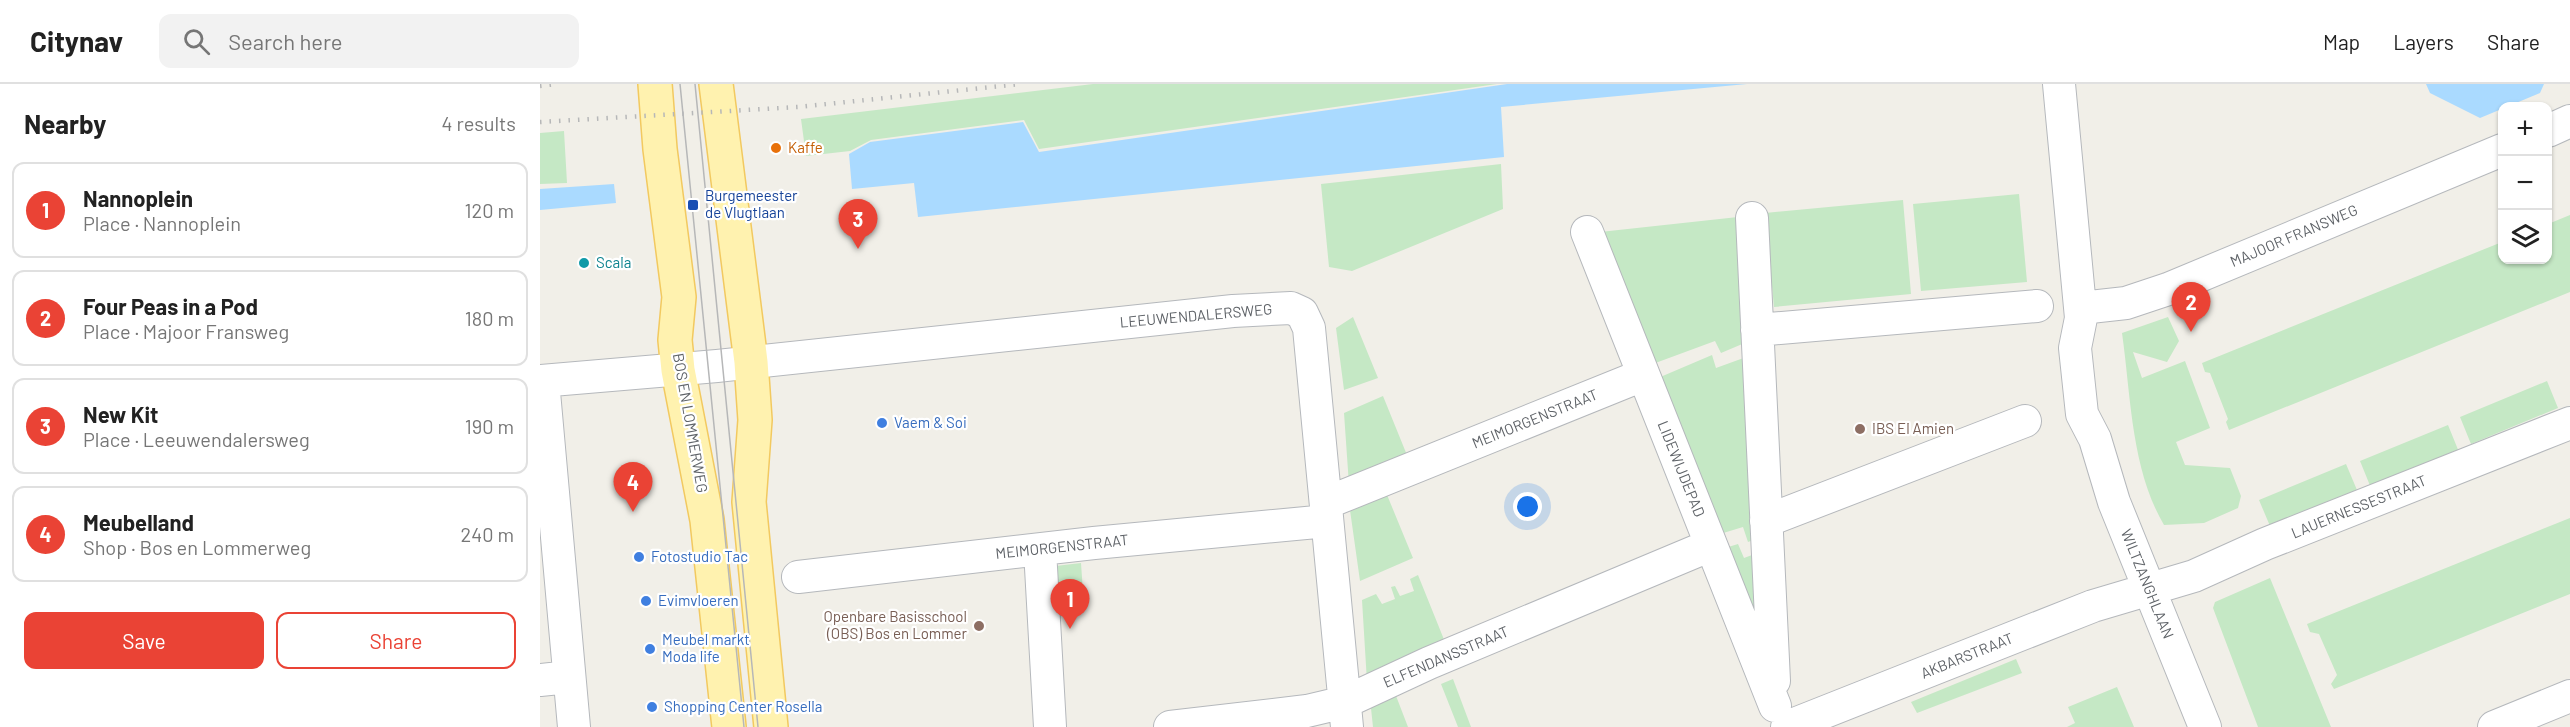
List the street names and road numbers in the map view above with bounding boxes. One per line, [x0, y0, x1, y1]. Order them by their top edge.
street label: MAJOOR FRANSWEG [2227, 200, 2360, 270]
street label: LEEUWENDALERSWEG [1119, 299, 1273, 331]
street label: BOS EN LOMMERWEG [670, 352, 712, 494]
street label: MEIMORGENSTRAAT [1469, 385, 1600, 451]
street label: LIDEWIJDEPAD [1654, 418, 1709, 519]
street label: LAUERNESSESTRAAT [2288, 471, 2429, 541]
street label: WILTZANGHLAAN [2118, 526, 2178, 641]
street label: MEIMORGENSTRAAT [994, 530, 1129, 562]
street label: ELFENDANSSTRAAT [1380, 622, 1511, 691]
street label: AKBARSTRAAT [1918, 628, 2015, 682]

